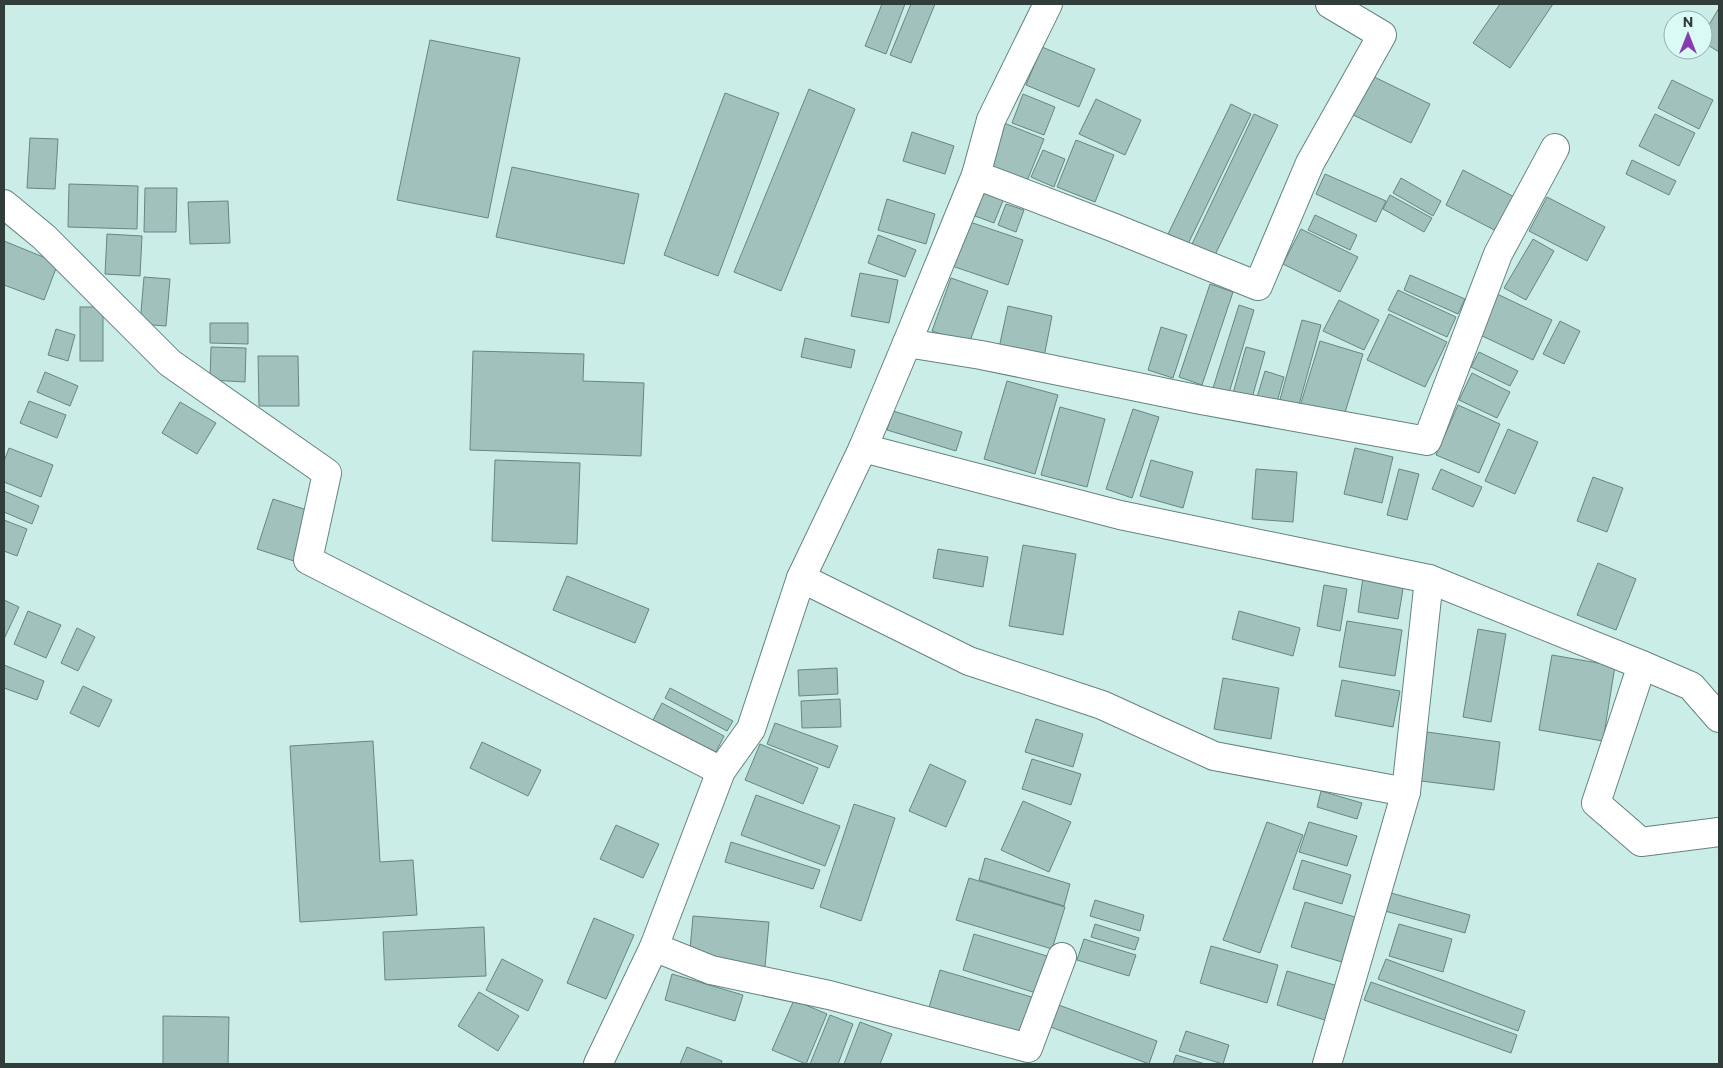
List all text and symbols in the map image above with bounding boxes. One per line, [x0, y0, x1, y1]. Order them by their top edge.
north arrow [1663, 10, 1713, 60]
text: N [1683, 13, 1693, 30]

